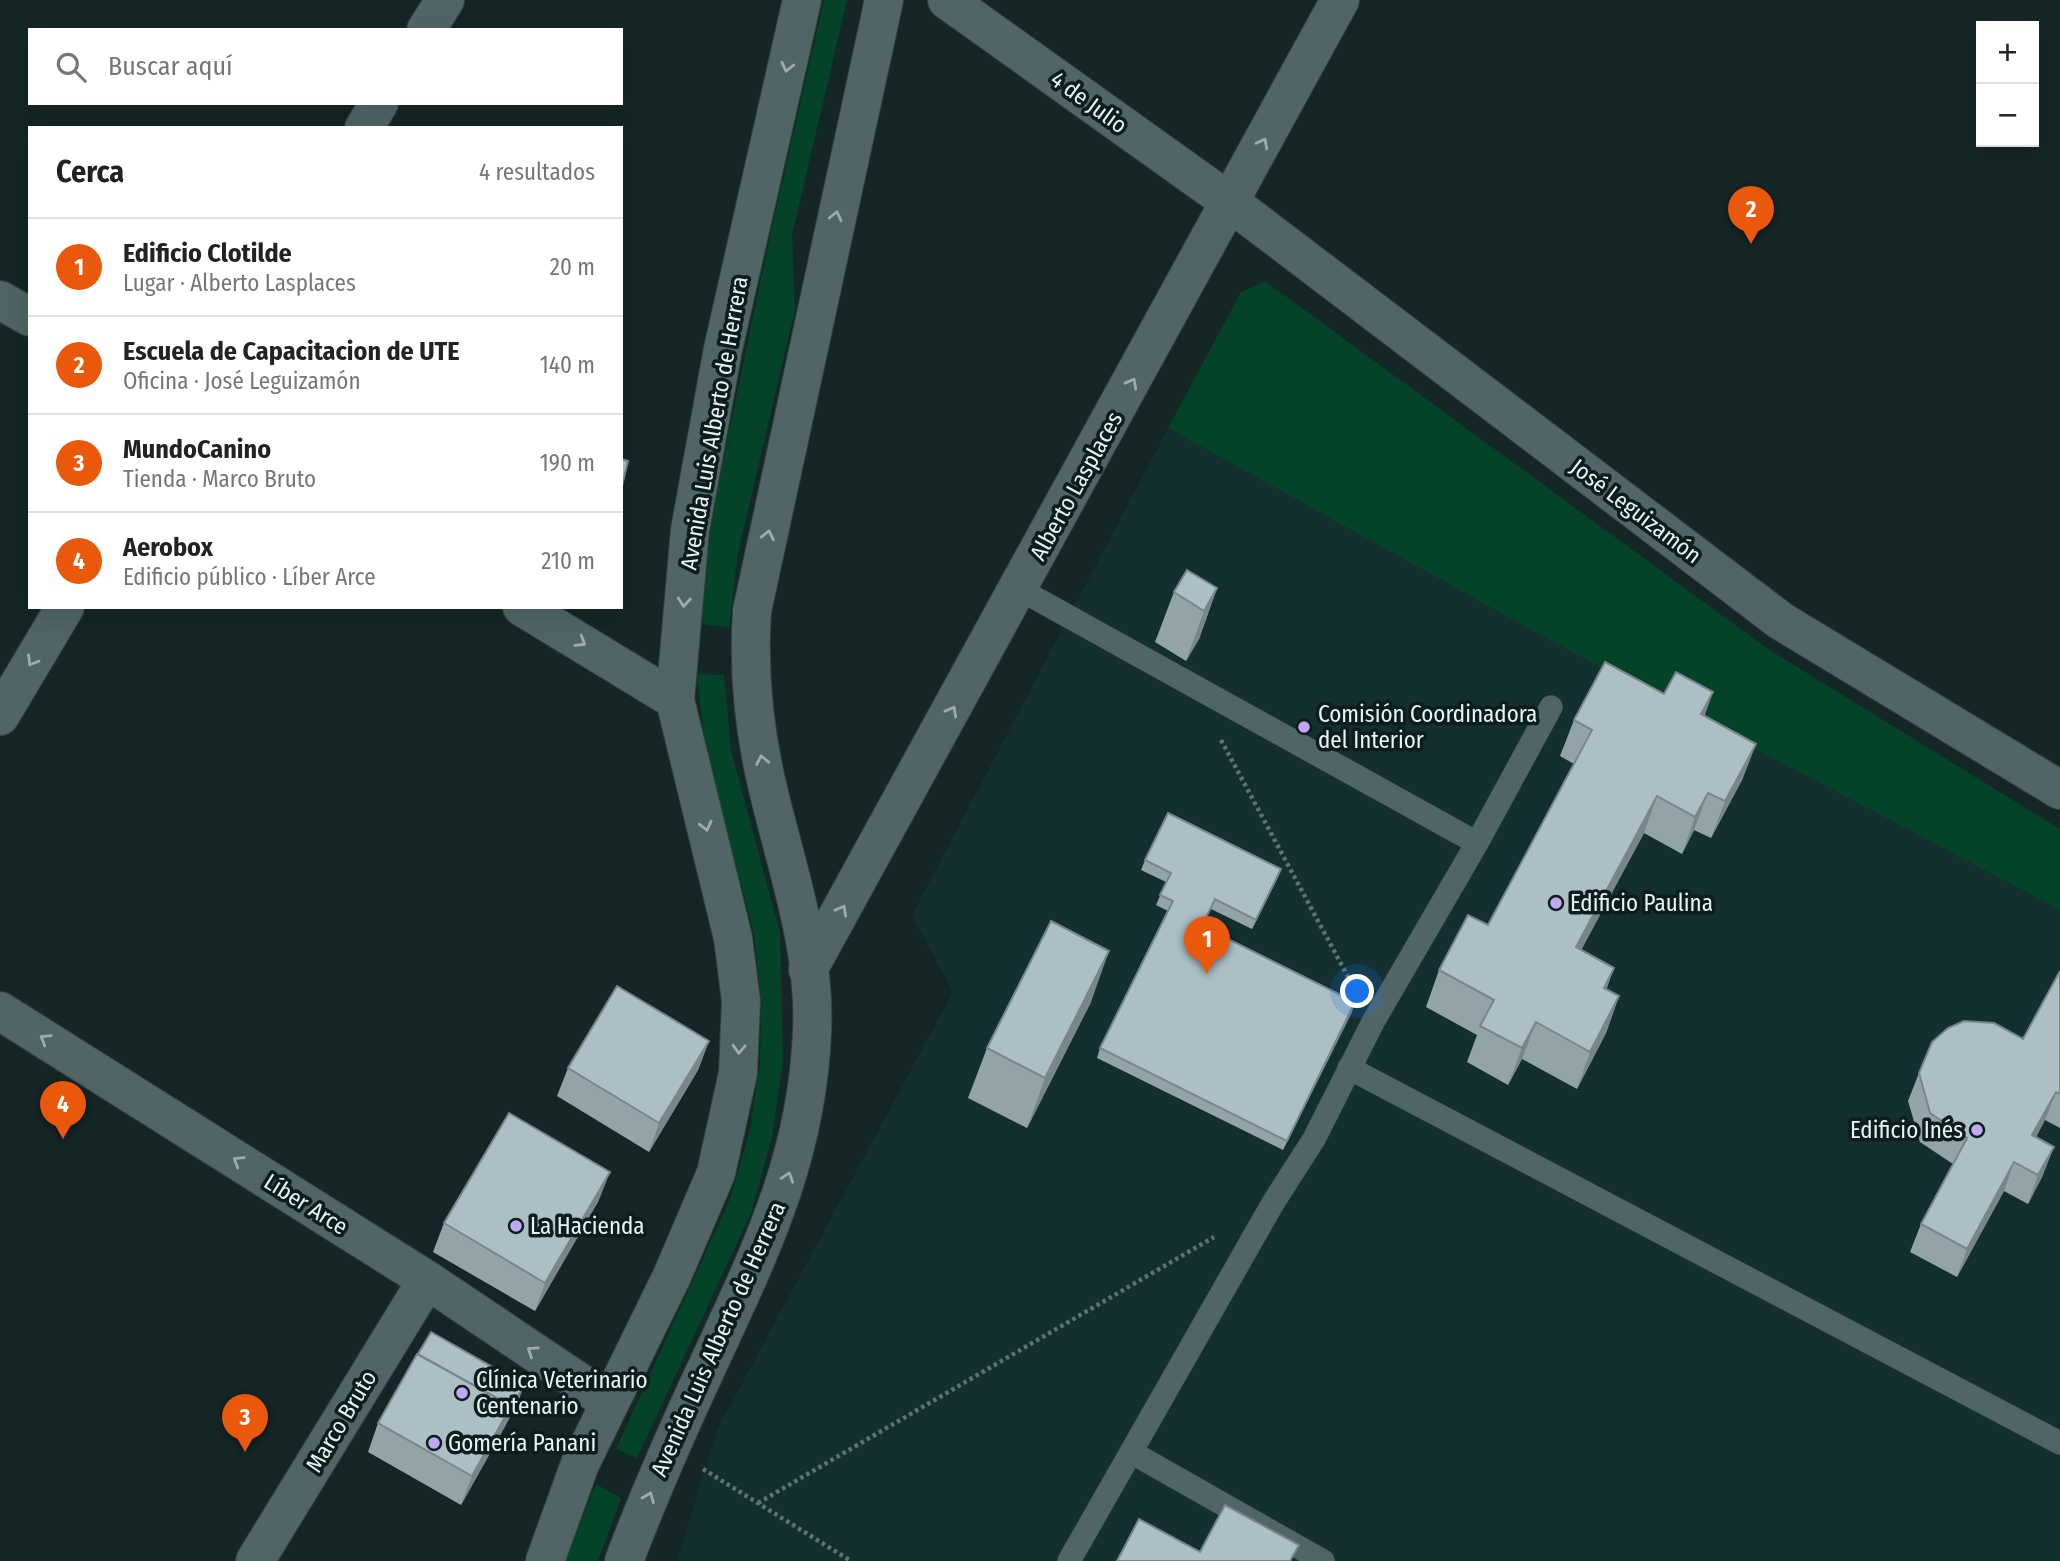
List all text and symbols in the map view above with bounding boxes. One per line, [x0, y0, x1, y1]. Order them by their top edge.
map controls [1976, 21, 2039, 147]
button: + [1976, 21, 2039, 84]
search box [28, 28, 623, 105]
icon: search [52, 48, 90, 86]
text: Buscar aquí [108, 51, 233, 82]
one-way arrow [781, 61, 796, 73]
street label: 4 de Julio [1045, 65, 1133, 139]
button: − [1976, 84, 2039, 147]
one-way arrow [1255, 138, 1268, 150]
text: Cerca [56, 154, 124, 190]
text: 4 resultados [479, 158, 595, 186]
pin: 2 [1728, 186, 1774, 244]
one-way arrow [828, 210, 842, 222]
text: Edificio Clotilde [123, 238, 292, 269]
text: 1 [74, 253, 84, 281]
text: 20 m [550, 253, 595, 281]
text: Lugar · Alberto Lasplaces [123, 269, 356, 297]
street label: Avenida Luis Alberto de Herrera [674, 274, 754, 572]
text: Escuela de Capacitacion de UTE [123, 336, 460, 367]
text: 2 [74, 351, 84, 379]
text: 140 m [540, 351, 595, 379]
text: Oficina · José Leguizamón [123, 367, 361, 395]
one-way arrow [1124, 378, 1137, 390]
street label: Alberto Lasplaces [1024, 407, 1128, 565]
text: MundoCanino [123, 434, 271, 465]
text: 3 [74, 449, 84, 477]
text: 190 m [540, 449, 595, 477]
street label: José Leguizamón [1565, 453, 1707, 569]
text: Tienda · Marco Bruto [123, 465, 316, 493]
one-way arrow [760, 529, 775, 541]
text: Aerobox [123, 532, 213, 563]
text: 4 [73, 547, 85, 575]
text: 210 m [541, 547, 595, 575]
text: Edificio público · Líber Arce [123, 563, 376, 591]
one-way arrow [677, 597, 692, 608]
one-way arrow [573, 634, 586, 647]
one-way arrow [27, 654, 40, 667]
place label: Comisión Coordinadora del Interior [1318, 700, 1537, 754]
one-way arrow [944, 706, 957, 719]
marker: Comisión Coordinadora del Interior [1296, 719, 1312, 735]
one-way arrow [756, 754, 771, 766]
one-way arrow [697, 820, 712, 832]
place label: Edificio Paulina [1570, 889, 1713, 917]
marker: Edificio Paulina [1548, 895, 1564, 911]
one-way arrow [834, 905, 847, 918]
pin: 1 [1184, 916, 1230, 974]
your location [1340, 974, 1374, 1008]
one-way arrow [40, 1035, 53, 1048]
one-way arrow [731, 1045, 747, 1055]
pin: 4 [40, 1081, 86, 1139]
place label: Edificio Inés [1850, 1116, 1963, 1144]
marker: Edificio Inés [1969, 1122, 1985, 1138]
one-way arrow [232, 1156, 245, 1169]
street label: Líber Arce [259, 1167, 353, 1241]
one-way arrow [780, 1171, 794, 1183]
street label: Avenida Luis Alberto de Herrera [645, 1197, 791, 1481]
place label: La Hacienda [530, 1212, 645, 1240]
marker: La Hacienda [508, 1218, 524, 1234]
one-way arrow [526, 1346, 539, 1359]
street label: Marco Bruto [300, 1365, 382, 1477]
place label: Clínica Veterinario Centenario [476, 1366, 648, 1420]
marker: Clínica Veterinario Centenario [454, 1385, 470, 1401]
pin: 3 [222, 1394, 268, 1452]
place label: Gomería Panani [448, 1429, 596, 1457]
marker: Gomería Panani [426, 1435, 442, 1451]
one-way arrow [640, 1492, 654, 1504]

